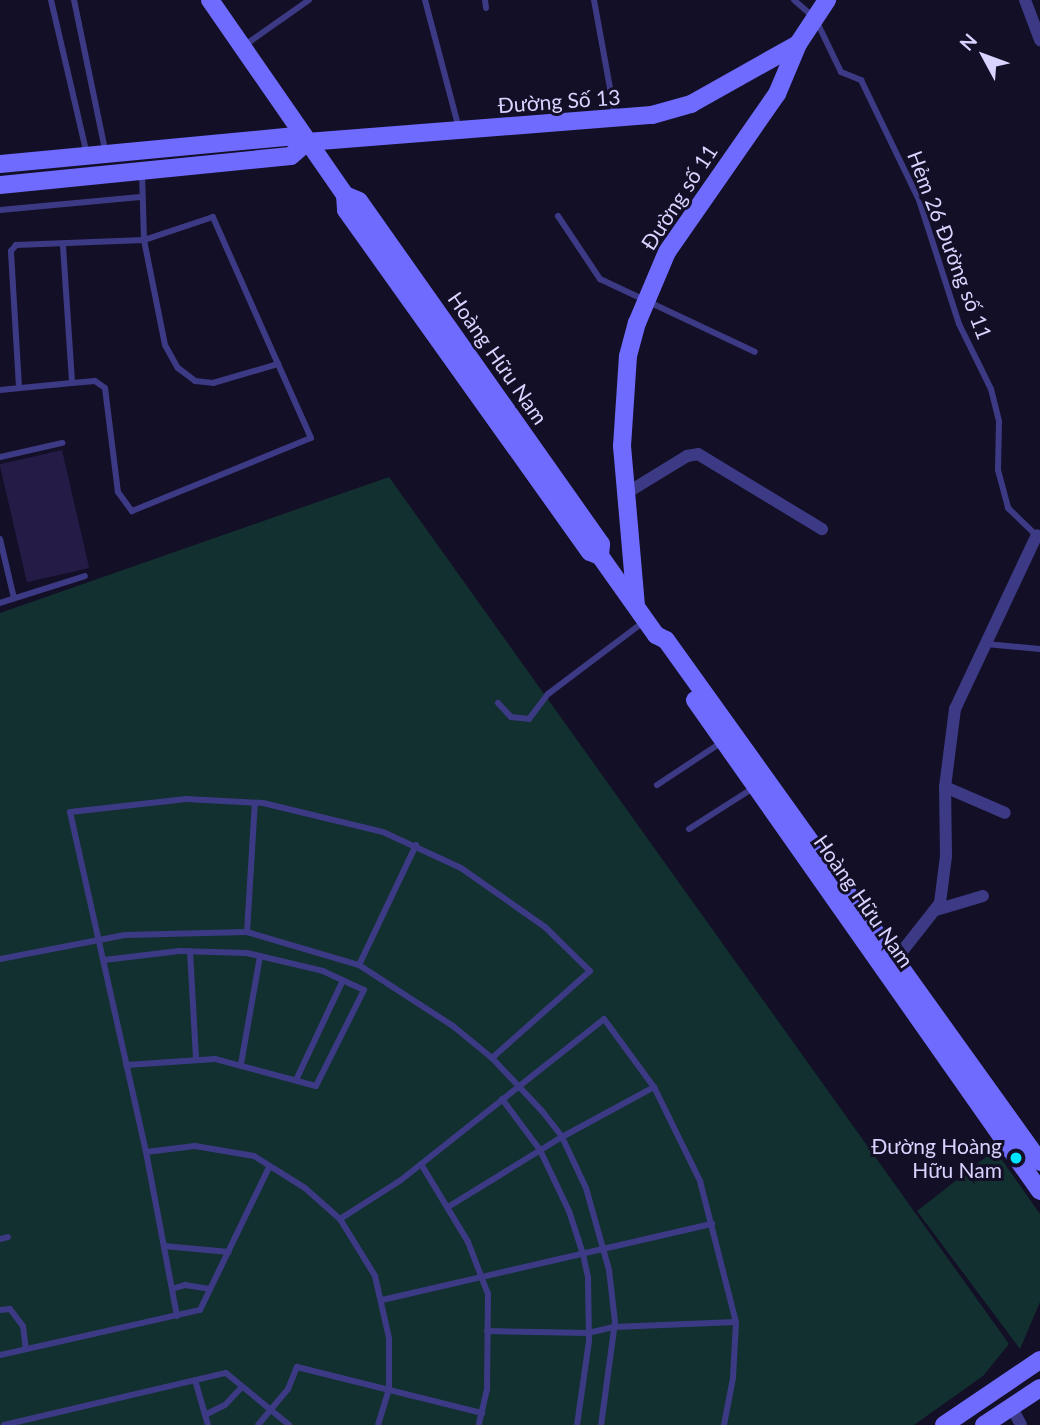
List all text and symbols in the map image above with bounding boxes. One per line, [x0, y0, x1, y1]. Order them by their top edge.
north arrow [949, 21, 1019, 91]
text: N [954, 29, 981, 55]
street label: Đường Số 13 [497, 84, 621, 118]
street label: Đường số 11 [636, 139, 722, 255]
street label: Hẻm 26 Đường số 11 [902, 147, 998, 343]
street label: Hoàng Hữu Nam [443, 287, 553, 429]
street label: Hoàng Hữu Nam [809, 830, 919, 972]
place label: Đường Hoàng Hữu Nam [871, 1133, 1002, 1183]
marker: Đường Hoàng Hữu Nam [1008, 1150, 1024, 1166]

